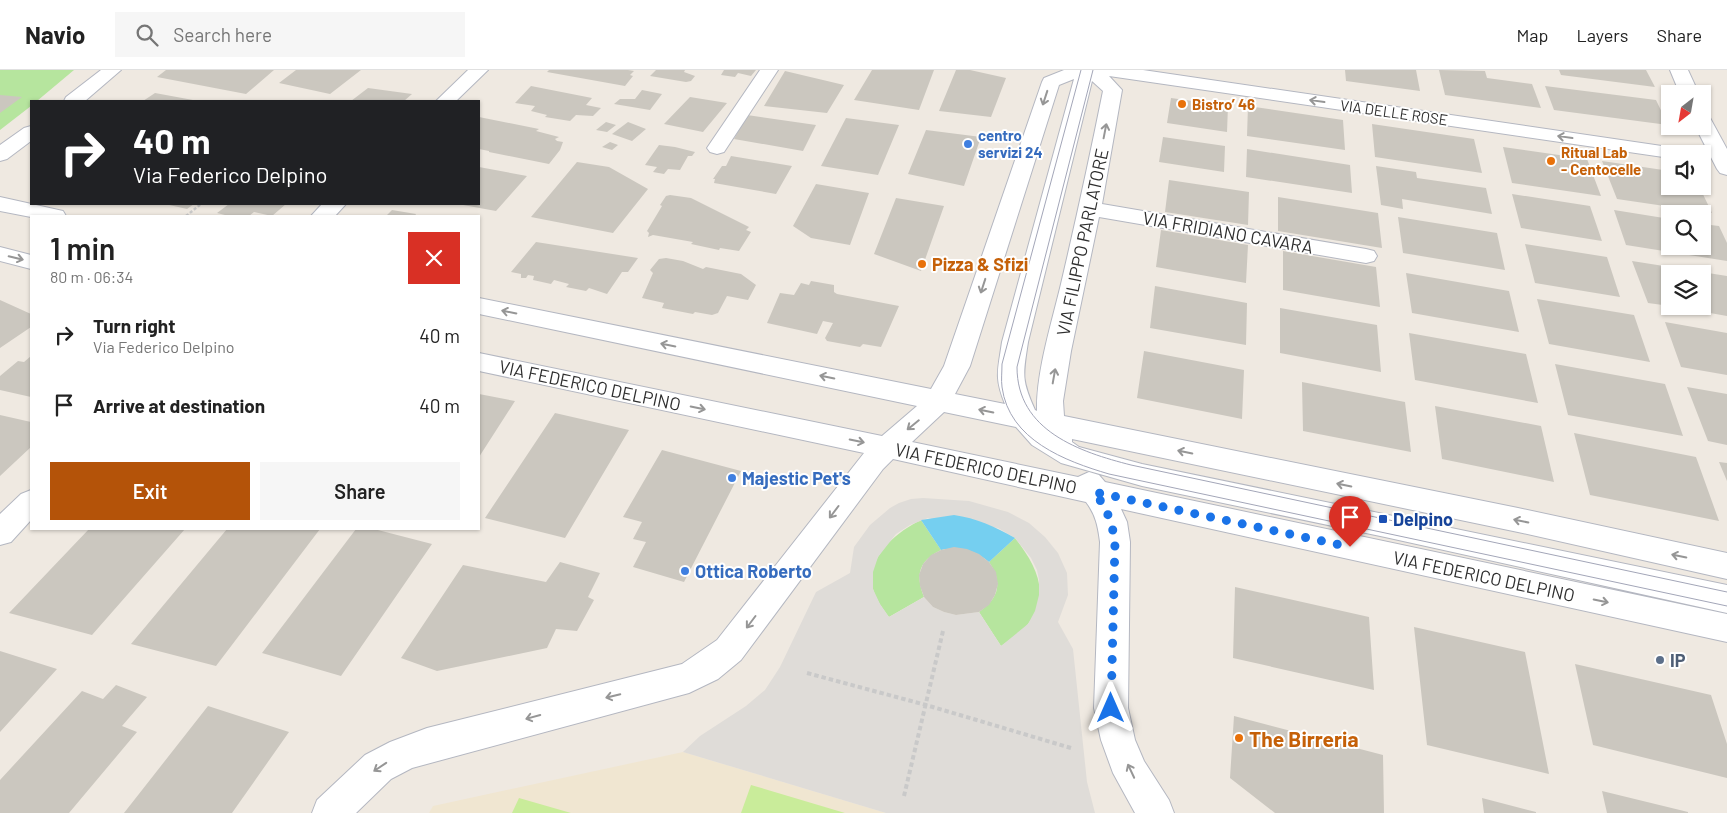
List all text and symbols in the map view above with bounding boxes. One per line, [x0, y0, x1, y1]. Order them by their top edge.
search box [115, 12, 465, 57]
text: Navio [25, 20, 85, 49]
icon: search [133, 21, 161, 49]
text: Search here [173, 23, 272, 46]
text: Map [1516, 24, 1548, 46]
text: Layers [1576, 24, 1629, 46]
text: Share [1657, 24, 1702, 46]
north arrow [1661, 85, 1711, 135]
map controls [1661, 85, 1711, 315]
one-way arrow [1040, 90, 1050, 106]
place label: Bistro’ 46 [1192, 95, 1255, 113]
one-way arrow [1310, 96, 1326, 106]
street label: VIA DELLE ROSE [1339, 96, 1449, 128]
marker: Bistro’ 46 [1176, 98, 1188, 110]
text: 40 m [133, 119, 210, 161]
icon: right [50, 120, 115, 185]
one-way arrow [1101, 124, 1111, 140]
place label: centro servizi 24 [978, 126, 1042, 161]
one-way arrow [1557, 131, 1573, 141]
marker: centro servizi 24 [962, 138, 974, 150]
place label: Ritual Lab - Centocelle [1561, 143, 1641, 178]
button: sound [1661, 145, 1711, 195]
street label: VIA FILIPPO PARLATORE [1051, 146, 1113, 338]
marker: Ritual Lab - Centocelle [1545, 155, 1557, 167]
text: Via Federico Delpino [133, 161, 328, 187]
button: search [1661, 205, 1711, 255]
street label: VIA FRIDIANO CAVARA [1141, 206, 1315, 258]
text: 1 min [50, 230, 115, 266]
button: close [408, 232, 460, 284]
place label: Pizza & Sfizi [932, 253, 1028, 275]
one-way arrow [7, 254, 23, 263]
marker: Pizza & Sfizi [916, 258, 928, 270]
button: layers [1661, 265, 1711, 315]
text: 80 m · 06:34 [50, 267, 133, 286]
one-way arrow [978, 277, 987, 293]
one-way arrow [501, 307, 517, 317]
text: Turn right [93, 314, 175, 337]
icon: right [50, 321, 78, 349]
text: 40 m [419, 324, 460, 347]
text: Via Federico Delpino [93, 337, 234, 356]
one-way arrow [660, 339, 676, 349]
street label: VIA FEDERICO DELPINO [497, 355, 683, 415]
one-way arrow [1049, 368, 1059, 384]
one-way arrow [820, 372, 836, 381]
icon: arrive [50, 391, 78, 419]
text: Arrive at destination [93, 394, 265, 417]
text: 40 m [419, 394, 460, 417]
one-way arrow [689, 403, 705, 413]
one-way arrow [979, 405, 995, 415]
one-way arrow [907, 419, 920, 430]
one-way arrow [848, 437, 864, 446]
street label: VIA FEDERICO DELPINO [893, 438, 1079, 498]
one-way arrow [1178, 447, 1194, 457]
button: Exit [50, 462, 250, 520]
button: Share [260, 462, 460, 520]
place label: Majestic Pet's [742, 467, 851, 489]
marker: Majestic Pet's [726, 472, 738, 484]
one-way arrow [1337, 480, 1353, 489]
pin [1329, 496, 1371, 547]
icon: arrive [1336, 503, 1364, 531]
one-way arrow [829, 505, 839, 519]
place label: Delpino [1393, 508, 1453, 530]
marker: Delpino [1377, 513, 1389, 525]
one-way arrow [1513, 516, 1529, 525]
street label: VIA FEDERICO DELPINO [1391, 546, 1577, 606]
one-way arrow [1672, 551, 1688, 560]
place label: Ottica Roberto [695, 560, 812, 582]
marker: Ottica Roberto [679, 565, 691, 577]
one-way arrow [1593, 597, 1609, 606]
one-way arrow [746, 615, 757, 628]
place label: IP [1670, 649, 1686, 671]
marker: IP [1654, 654, 1666, 666]
position arrow [1084, 681, 1136, 733]
one-way arrow [606, 692, 622, 702]
one-way arrow [526, 713, 542, 722]
place label: The Birreria [1249, 726, 1359, 751]
marker: The Birreria [1233, 732, 1245, 744]
one-way arrow [373, 762, 387, 772]
one-way arrow [1126, 764, 1135, 779]

